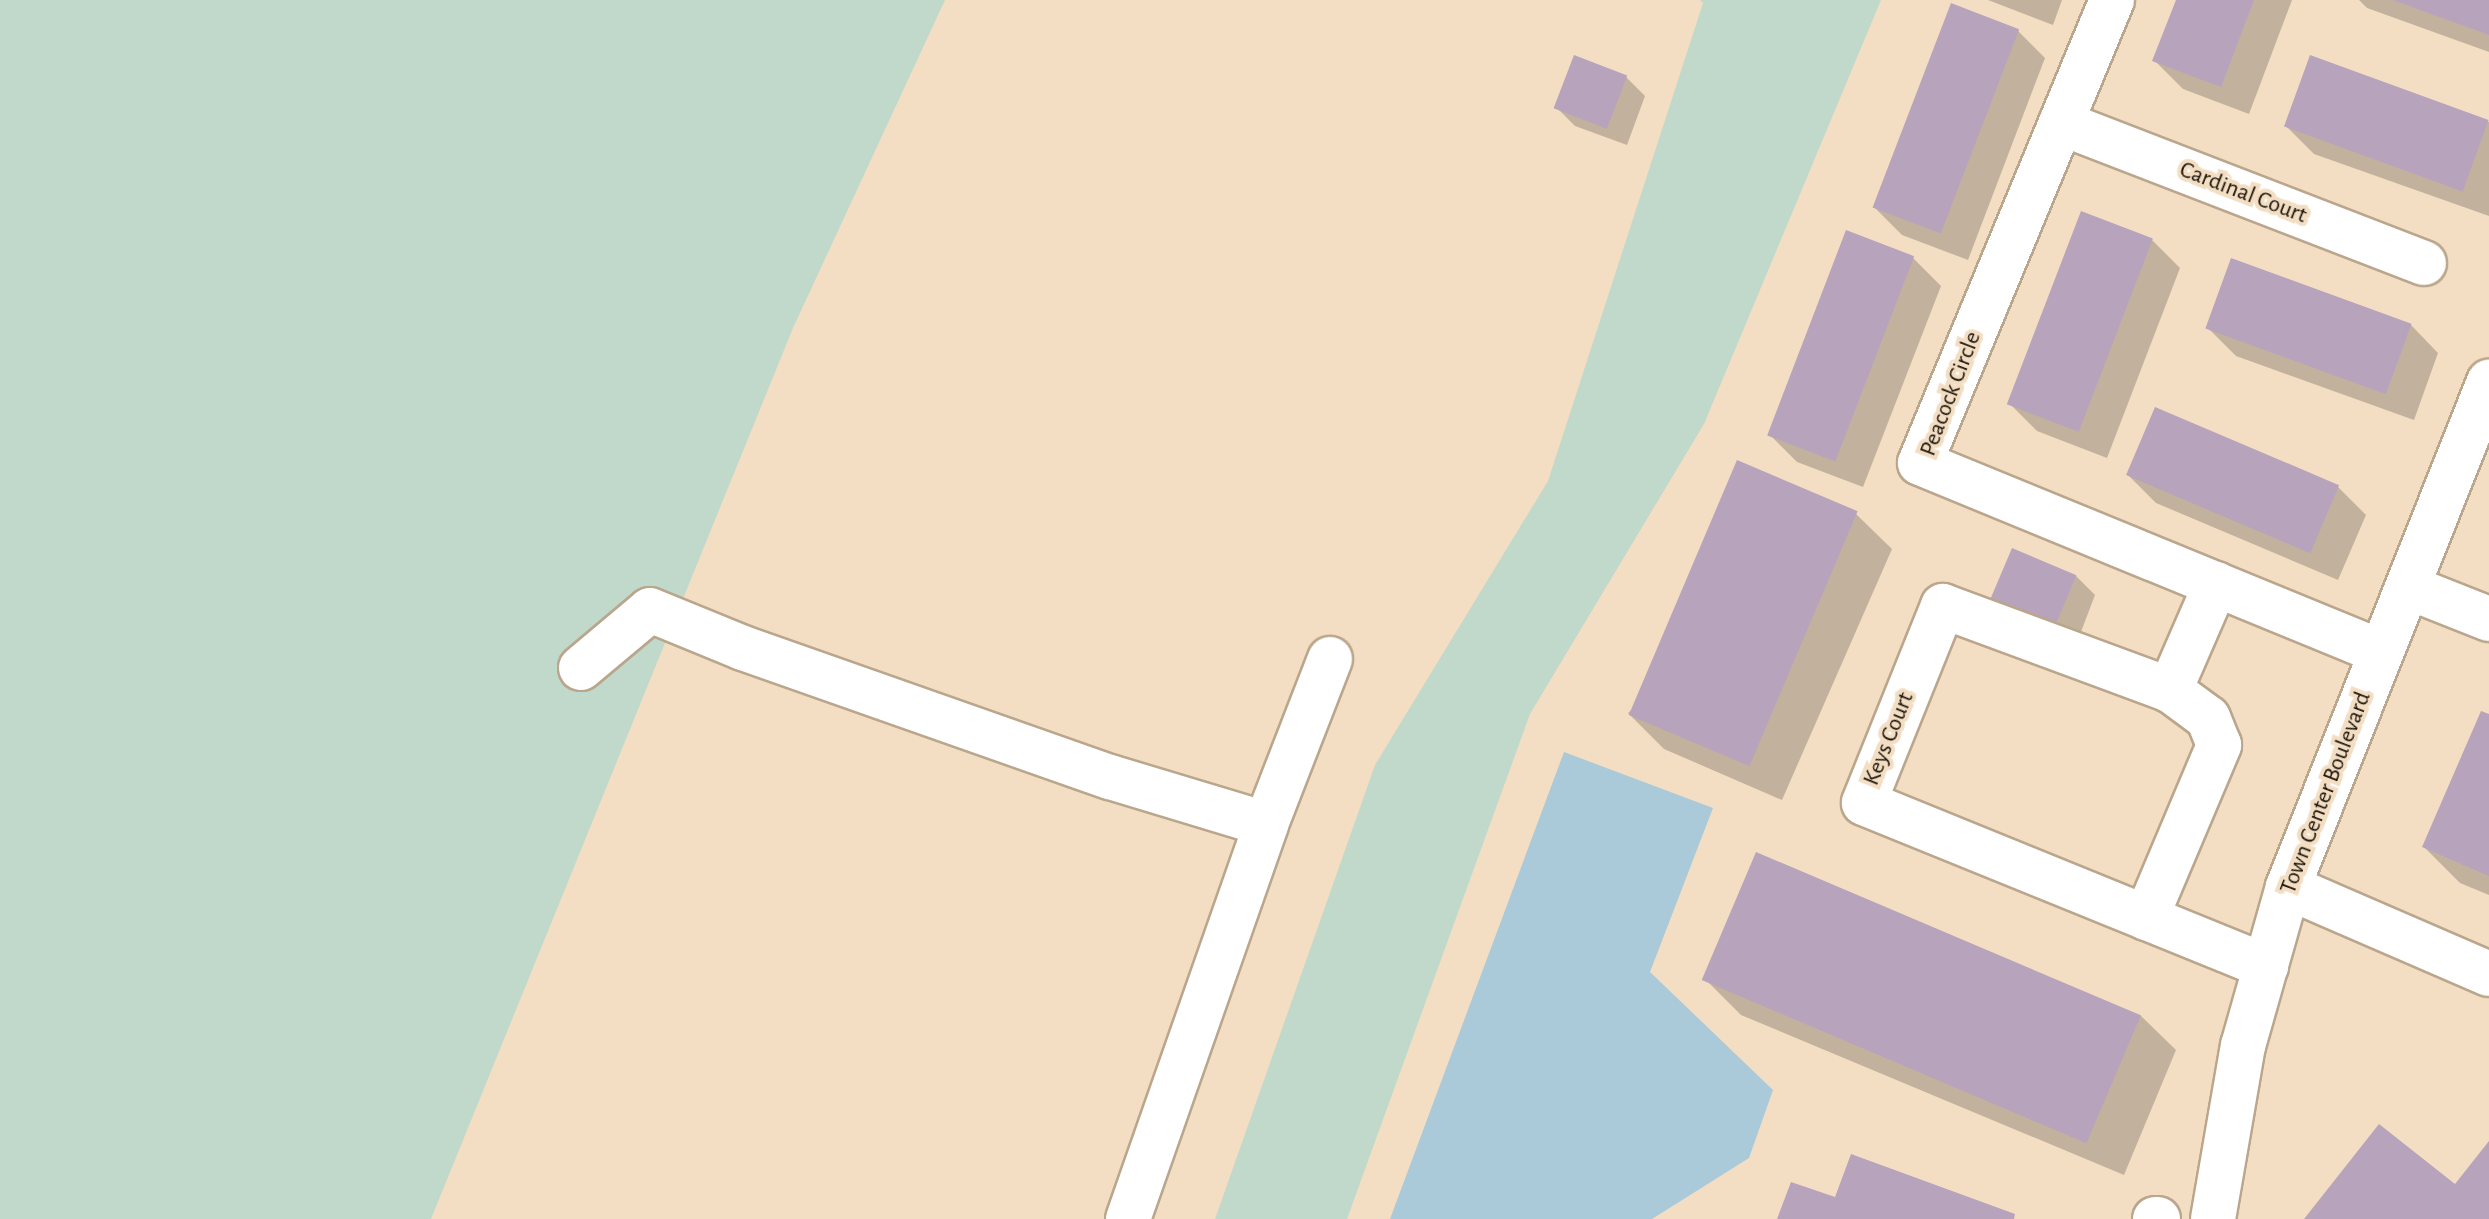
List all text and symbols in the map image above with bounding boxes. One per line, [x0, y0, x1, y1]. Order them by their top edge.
street label: Cardinal Court [2175, 156, 2311, 230]
street label: Peacock Circle [1914, 328, 1988, 460]
street label: Keys Court [1857, 688, 1921, 790]
street label: Town Center Boulevard [2274, 688, 2378, 898]

